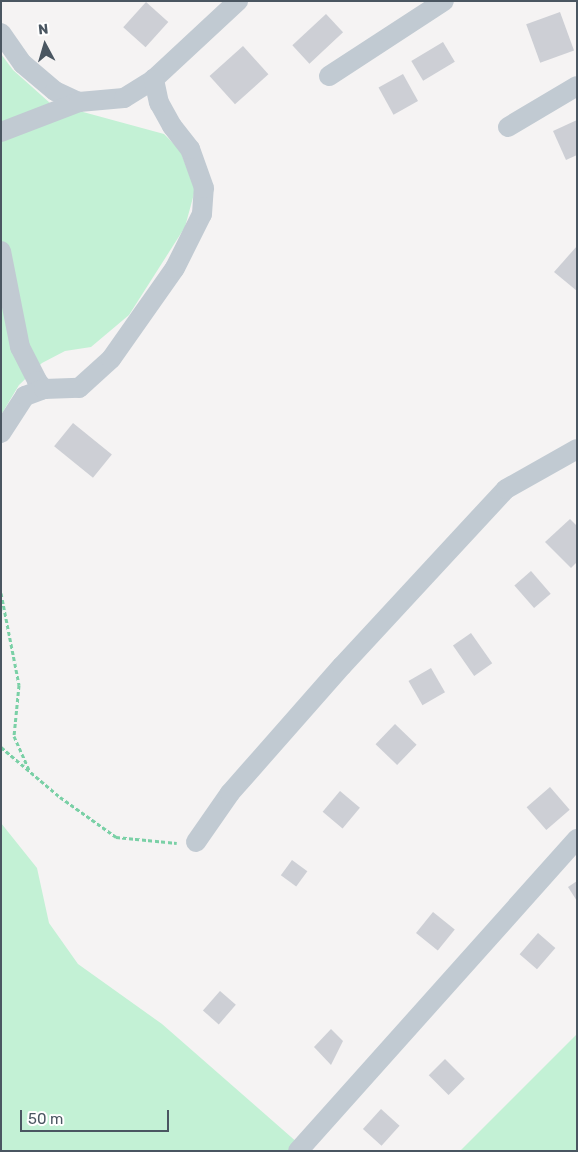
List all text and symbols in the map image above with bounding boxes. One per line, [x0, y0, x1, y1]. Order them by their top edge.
north arrow [20, 20, 70, 70]
text: N [37, 21, 49, 39]
scale bar [22, 1100, 171, 1132]
text: 50 m [28, 1110, 63, 1128]

